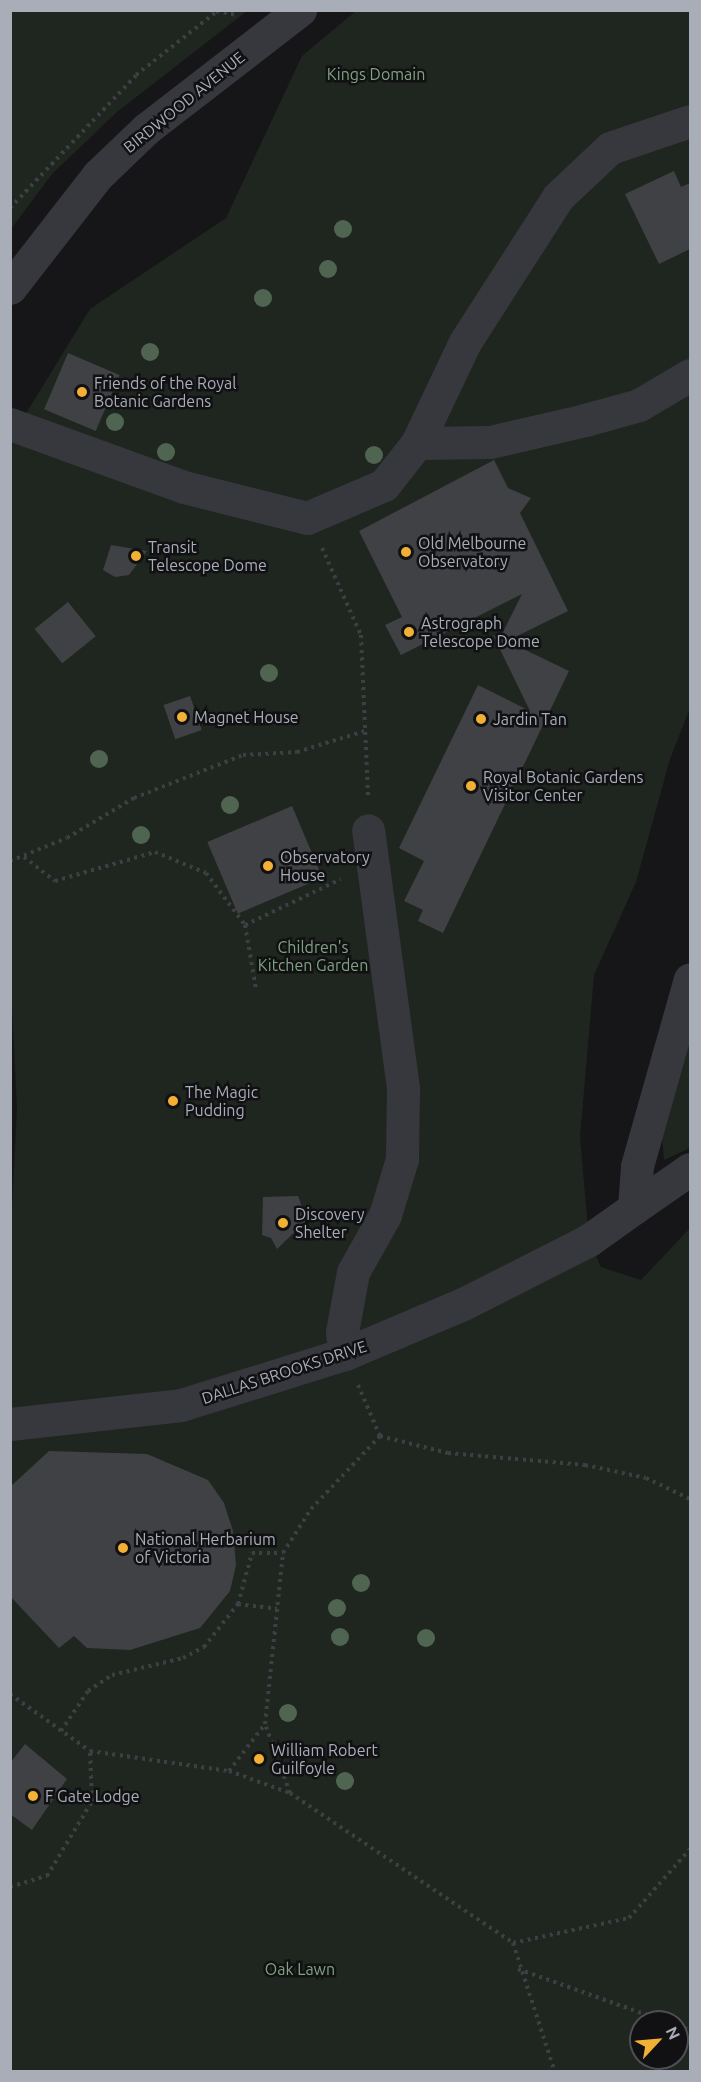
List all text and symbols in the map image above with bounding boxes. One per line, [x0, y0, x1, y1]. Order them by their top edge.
street label: BIRDWOOD AVENUE [120, 47, 248, 157]
park label: Kings Domain [327, 64, 425, 84]
place label: Friends of the Royal Botanic Gardens [94, 373, 236, 411]
marker: Friends of the Royal Botanic Gardens [75, 385, 89, 399]
place label: Old Melbourne Observatory [418, 533, 526, 571]
place label: Transit Telescope Dome [148, 537, 267, 575]
marker: Old Melbourne Observatory [399, 545, 413, 559]
marker: Transit Telescope Dome [129, 549, 143, 563]
place label: Astrograph Telescope Dome [421, 613, 540, 651]
marker: Astrograph Telescope Dome [402, 625, 416, 639]
place label: Magnet House [194, 707, 299, 727]
place label: Jardin Tan [493, 709, 567, 729]
marker: Magnet House [175, 710, 189, 724]
marker: Jardin Tan [474, 712, 488, 726]
place label: Royal Botanic Gardens Visitor Center [483, 767, 643, 805]
marker: Royal Botanic Gardens Visitor Center [464, 779, 478, 793]
place label: Observatory House [280, 847, 370, 885]
marker: Observatory House [261, 859, 275, 873]
park label: Children's Kitchen Garden [258, 937, 368, 975]
place label: The Magic Pudding [185, 1082, 258, 1120]
marker: The Magic Pudding [166, 1094, 180, 1108]
place label: Discovery Shelter [295, 1204, 365, 1242]
marker: Discovery Shelter [276, 1216, 290, 1230]
street label: DALLAS BROOKS DRIVE [199, 1336, 369, 1408]
place label: National Herbarium of Victoria [135, 1529, 276, 1567]
marker: National Herbarium of Victoria [116, 1541, 130, 1555]
place label: William Robert Guilfoyle [271, 1740, 378, 1778]
marker: William Robert Guilfoyle [252, 1752, 266, 1766]
place label: F Gate Lodge [45, 1786, 140, 1806]
marker: F Gate Lodge [26, 1789, 40, 1803]
park label: Oak Lawn [265, 1959, 335, 1979]
north arrow [629, 2010, 689, 2070]
text: N [663, 2024, 684, 2042]

